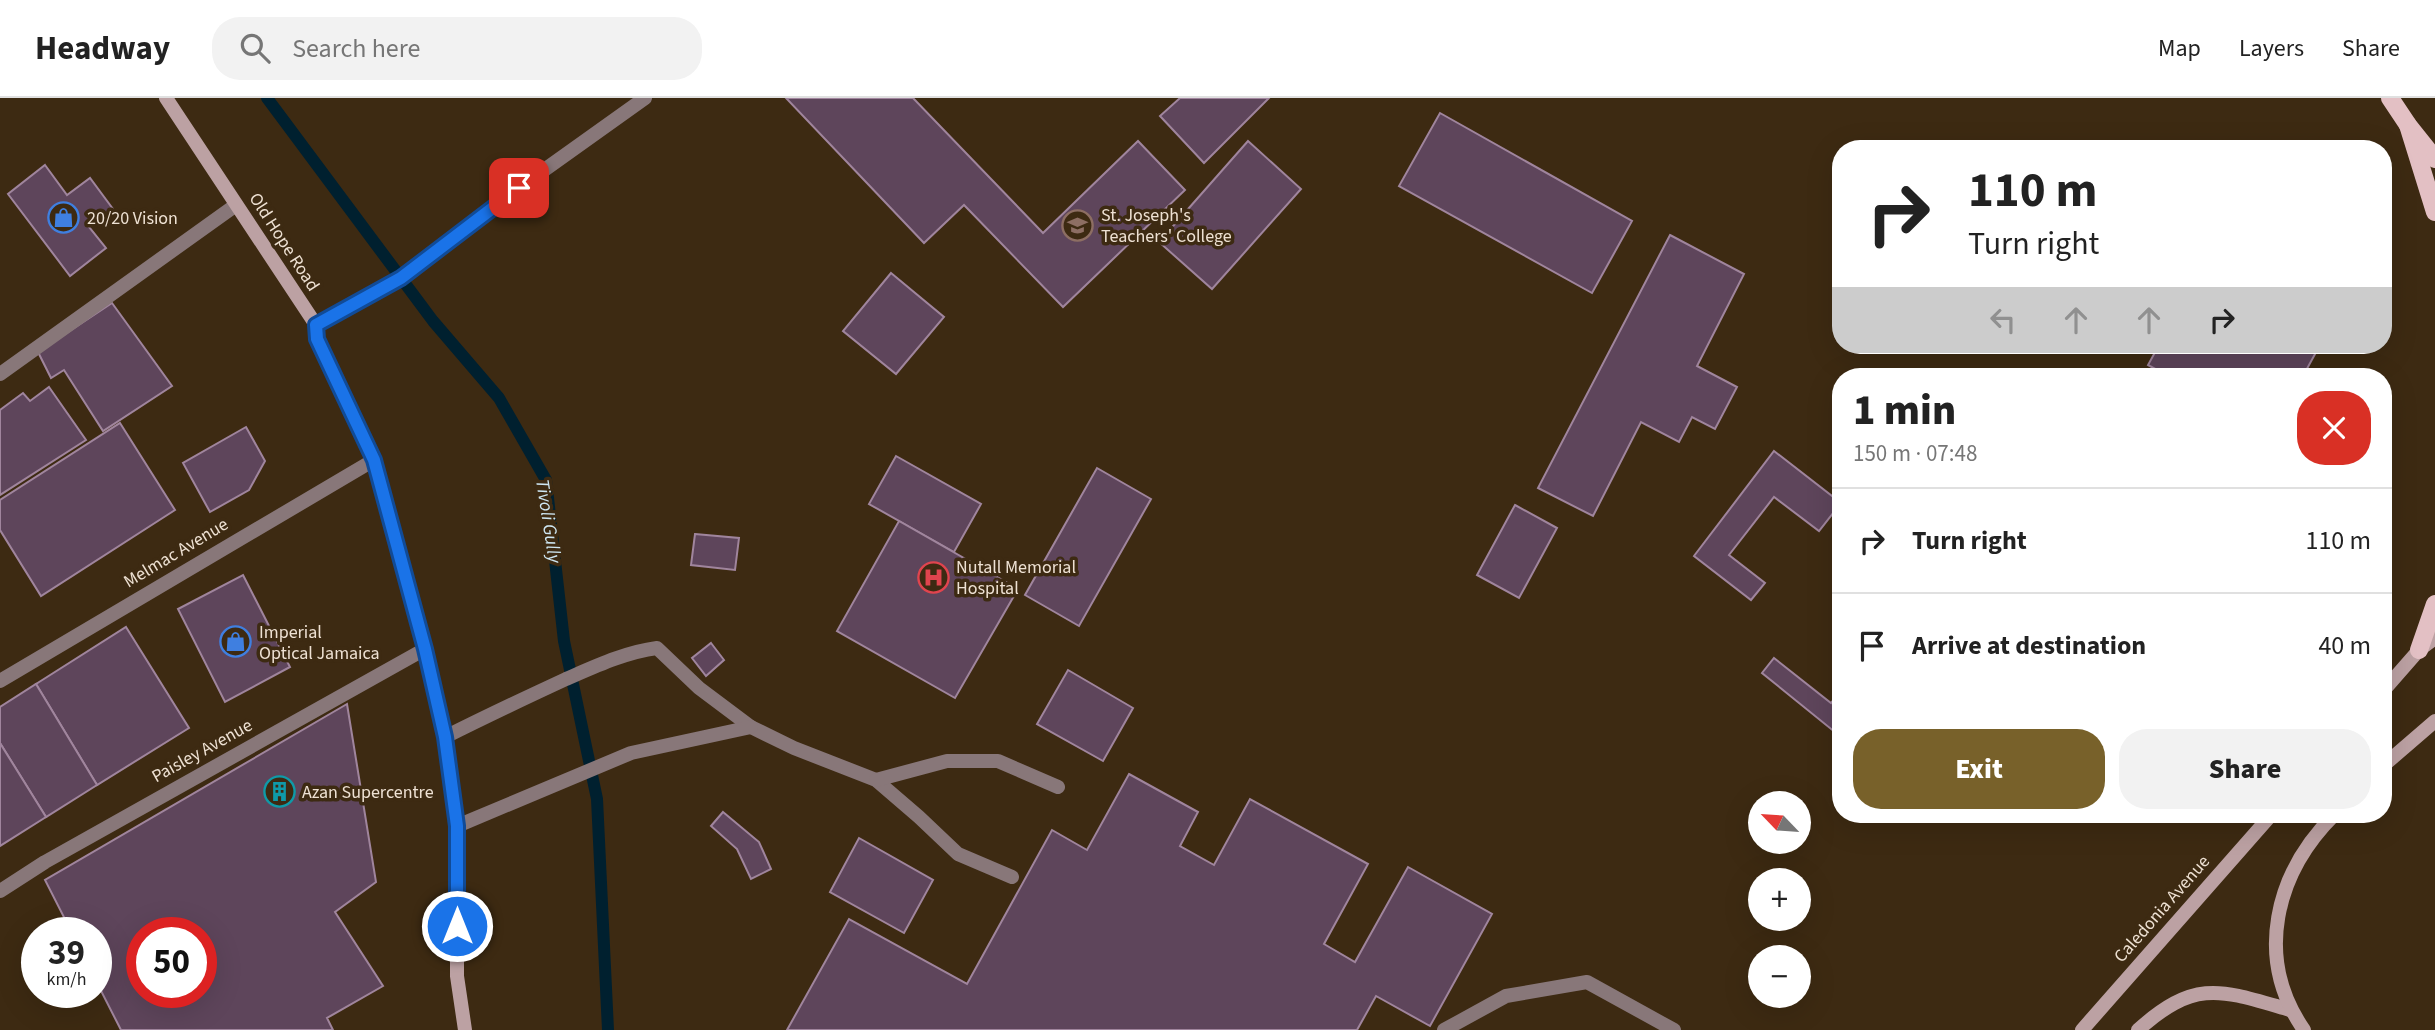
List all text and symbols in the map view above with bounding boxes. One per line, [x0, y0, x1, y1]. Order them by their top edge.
search box [212, 17, 702, 80]
text: Headway [35, 25, 170, 72]
icon: search [236, 29, 274, 67]
text: Search here [292, 30, 420, 67]
text: Map [2158, 31, 2201, 66]
text: Layers [2239, 31, 2304, 66]
text: Share [2342, 31, 2400, 66]
text: 110 m [1968, 156, 2097, 226]
pin [489, 158, 549, 218]
icon: right [1853, 168, 1944, 259]
icon: arrive [500, 169, 538, 207]
street label: Old Hope Road [243, 188, 325, 296]
shop icon: 20/20 Vision [47, 201, 81, 235]
place label: St. Joseph's Teachers' College [1101, 203, 1232, 249]
place label: 20/20 Vision [87, 206, 178, 231]
school or university icon: St. Joseph's Teachers' College [1061, 208, 1095, 242]
text: Turn right [1968, 221, 2099, 267]
icon: left [1984, 301, 2022, 339]
icon: ahead [2057, 301, 2095, 339]
icon: ahead [2130, 301, 2168, 339]
icon: right [2203, 301, 2241, 339]
text: 1 min [1853, 381, 1956, 441]
button: close [2297, 391, 2371, 465]
text: 150 m · 07:48 [1853, 437, 1977, 470]
water label: Tivoli Gully [528, 477, 568, 566]
street label: Melmac Avenue [119, 512, 233, 594]
icon: right [1853, 522, 1891, 560]
text: Turn right [1912, 522, 2027, 559]
text: 110 m [2305, 522, 2371, 559]
place label: Nutall Memorial Hospital [956, 555, 1076, 601]
hospital icon: Nutall Memorial Hospital [916, 560, 950, 594]
place label: Imperial Optical Jamaica [259, 620, 380, 666]
shop icon: Imperial Optical Jamaica [219, 625, 253, 659]
icon: arrive [1853, 627, 1891, 665]
text: Arrive at destination [1912, 627, 2146, 664]
text: 40 m [2318, 627, 2371, 664]
street label: Paisley Avenue [147, 713, 257, 789]
button: Exit [1853, 729, 2105, 809]
button: Share [2119, 729, 2371, 809]
building icon: Azan Supercentre [262, 775, 296, 809]
place label: Azan Supercentre [302, 780, 434, 805]
north arrow [1748, 791, 1811, 854]
map controls [1748, 791, 1811, 1008]
street label: Caledonia Avenue [2108, 850, 2216, 968]
button: + [1748, 868, 1811, 931]
position arrow [420, 889, 494, 963]
speed limit sign: 50 [126, 917, 217, 1008]
text: 39 [48, 928, 85, 978]
button: − [1748, 945, 1811, 1008]
text: km/h [47, 967, 86, 992]

